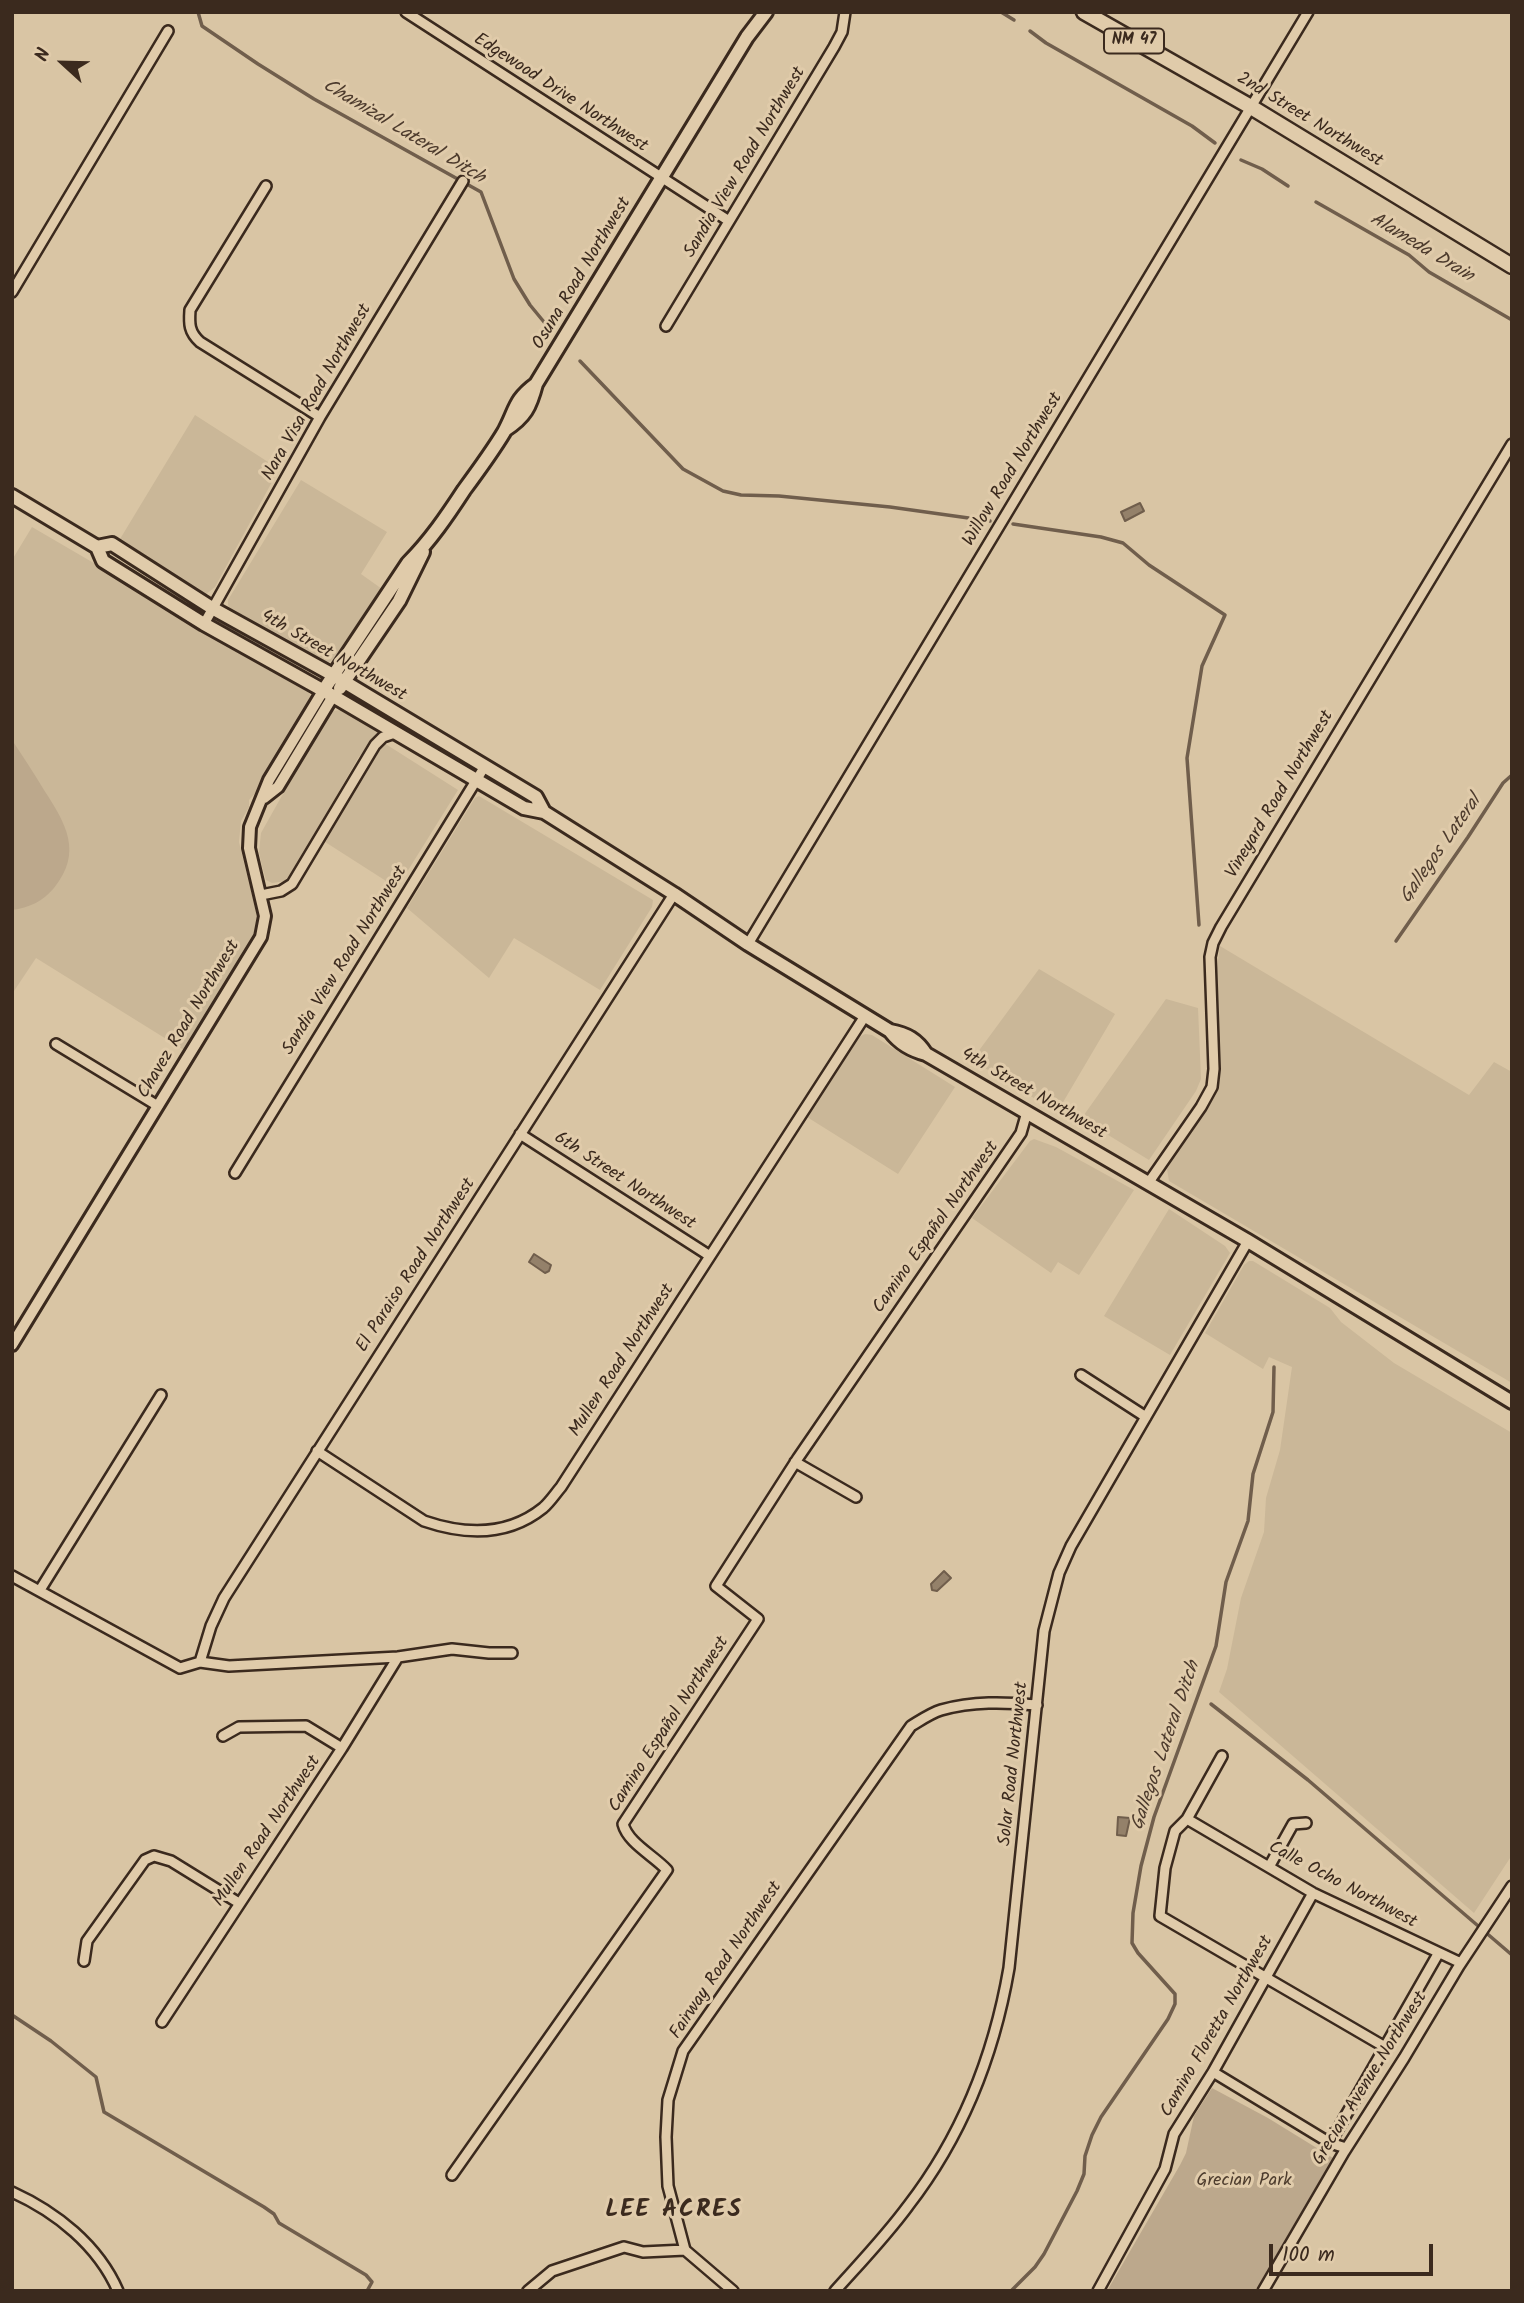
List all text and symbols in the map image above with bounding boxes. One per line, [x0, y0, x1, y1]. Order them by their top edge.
north arrow [28, 28, 98, 98]
road number: NM 47 [1104, 28, 1164, 54]
street label: Edgewood Drive Northwest [469, 30, 651, 158]
text: N [27, 44, 60, 66]
street label: Sandia View Road Northwest [680, 64, 812, 262]
street label: 2nd Street Northwest [1232, 69, 1386, 173]
water label: Chamizal Lateral Ditch [318, 76, 488, 190]
street label: Osuna Road Northwest [529, 194, 637, 354]
water label: Alameda Drain [1365, 209, 1477, 289]
street label: Nara Visa Road Northwest [259, 301, 377, 485]
street label: Willow Road Northwest [959, 389, 1069, 551]
street label: 4th Street Northwest [256, 607, 410, 707]
street label: Vineyard Road Northwest [1222, 707, 1340, 883]
water label: Gallegos Lateral [1396, 792, 1488, 908]
street label: Sandia View Road Northwest [279, 862, 413, 1060]
street label: Chavez Road Northwest [134, 937, 246, 1103]
street label: 4th Street Northwest [956, 1045, 1110, 1145]
street label: 6th Street Northwest [549, 1128, 699, 1236]
street label: Camino Español Northwest [869, 1138, 1005, 1318]
street label: El Paraiso Road Northwest [353, 1175, 481, 1357]
street label: Mullen Road Northwest [566, 1281, 680, 1441]
street label: Camino Español Northwest [605, 1633, 735, 1817]
water label: Gallegos Lateral Ditch [1127, 1659, 1207, 1833]
street label: Solar Road Northwest [996, 1681, 1034, 1847]
street label: Mullen Road Northwest [209, 1752, 327, 1912]
street label: Calle Ocho Northwest [1264, 1838, 1420, 1934]
street label: Fairway Road Northwest [666, 1878, 788, 2044]
street label: Camino Floretta Northwest [1157, 1932, 1279, 2122]
street label: Grecian Avenue Northwest [1309, 1988, 1433, 2170]
park label: Grecian Park [1196, 2171, 1292, 2193]
district label: LEE ACRES [606, 2198, 742, 2226]
scale bar [1272, 2230, 1436, 2274]
text: 100 m [1282, 2239, 1335, 2272]

